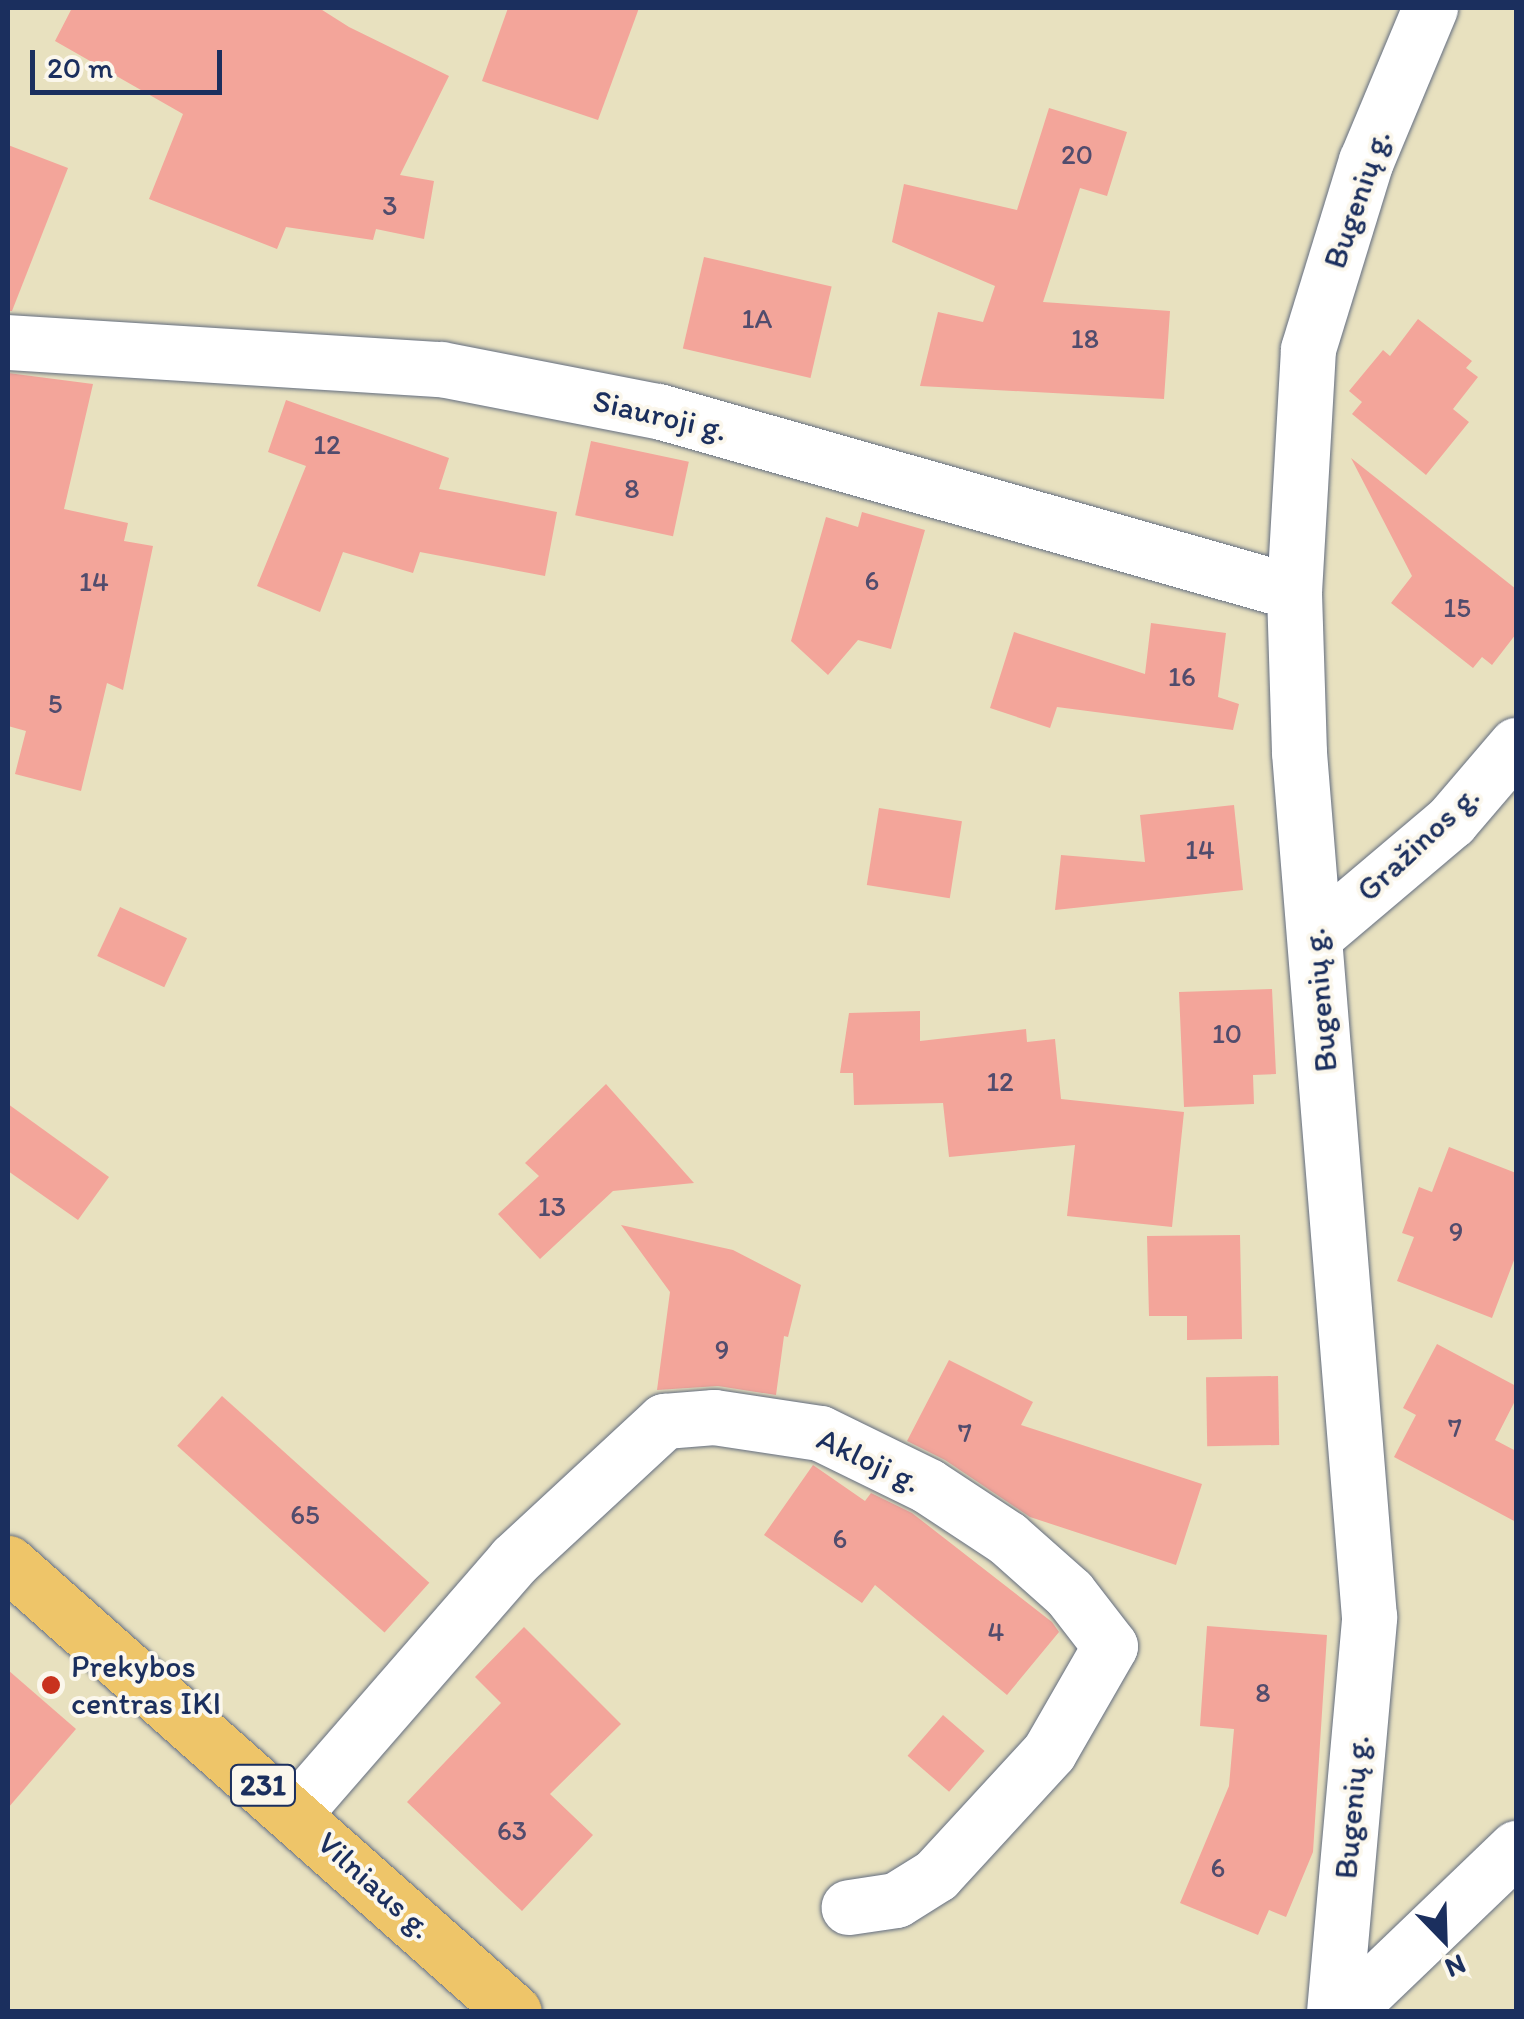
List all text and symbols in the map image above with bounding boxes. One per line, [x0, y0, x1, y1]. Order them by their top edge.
scale bar [35, 30, 228, 92]
text: 20 m [47, 49, 113, 86]
street label: Bugenių g. [1315, 125, 1399, 273]
house number: 20 [1061, 137, 1093, 171]
house number: 3 [382, 188, 398, 222]
house number: 1A [742, 301, 772, 335]
house number: 18 [1071, 321, 1099, 355]
street label: Siauroji g. [589, 381, 731, 449]
house number: 12 [313, 427, 341, 461]
house number: 8 [624, 471, 640, 505]
house number: 6 [865, 563, 879, 597]
house number: 14 [79, 564, 109, 598]
house number: 15 [1443, 590, 1471, 624]
house number: 16 [1168, 659, 1196, 693]
house number: 5 [48, 686, 62, 720]
street label: Gražinos g. [1349, 777, 1487, 909]
house number: 14 [1185, 832, 1215, 866]
street label: Bugenių g. [1295, 926, 1345, 1074]
house number: 10 [1212, 1016, 1242, 1050]
house number: 12 [986, 1064, 1014, 1098]
house number: 13 [538, 1189, 566, 1223]
house number: 9 [1449, 1214, 1463, 1248]
house number: 9 [715, 1332, 729, 1366]
house number: 7 [1448, 1410, 1462, 1444]
house number: 7 [958, 1415, 972, 1449]
street label: Akloji g. [811, 1419, 927, 1501]
house number: 65 [290, 1497, 320, 1531]
house number: 6 [833, 1521, 847, 1555]
house number: 4 [988, 1614, 1004, 1648]
place label: Prekybos centras IKI [71, 1648, 221, 1723]
marker: Prekybos centras IKI [40, 1674, 62, 1696]
house number: 8 [1255, 1675, 1271, 1709]
street label: Bugenių g. [1327, 1733, 1377, 1881]
road number: 231 [228, 1760, 298, 1810]
house number: 63 [497, 1813, 527, 1847]
street label: Vilniaus g. [310, 1823, 440, 1947]
house number: 6 [1211, 1850, 1225, 1884]
north arrow [1394, 1889, 1494, 1989]
text: N [1440, 1947, 1471, 1986]

